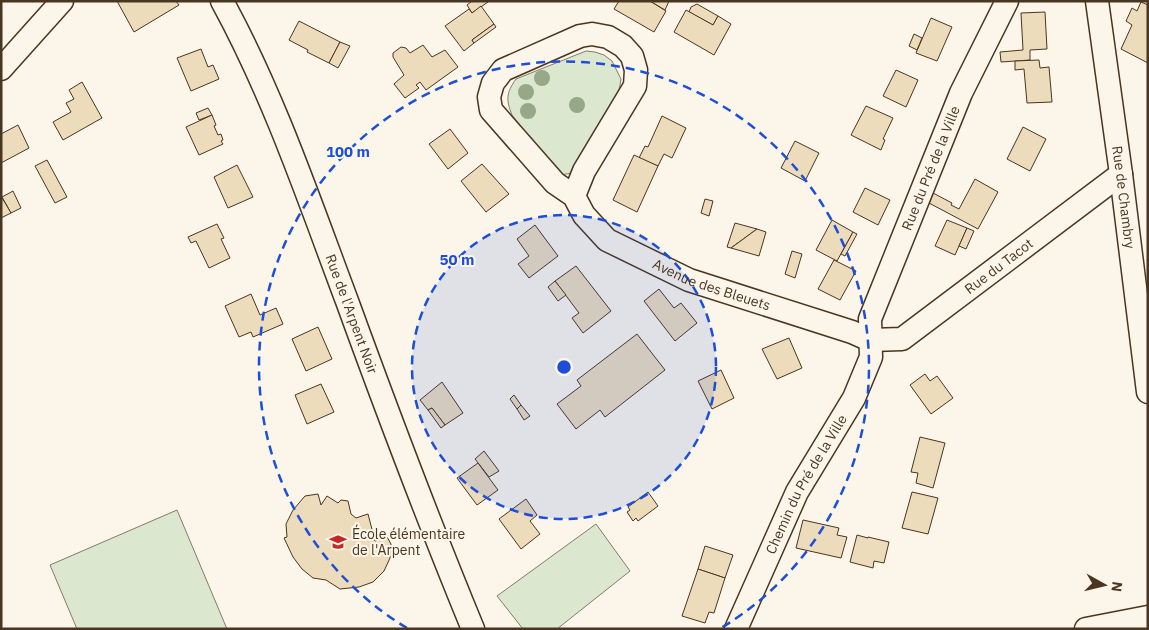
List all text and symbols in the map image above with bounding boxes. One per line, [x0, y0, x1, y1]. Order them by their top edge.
street label: Rue du Pré de la Ville [898, 103, 964, 233]
text: 100 m [326, 142, 370, 161]
street label: Rue de Chambry [1108, 144, 1139, 250]
street label: Rue du Tacot [961, 234, 1037, 298]
text: 50 m [440, 250, 474, 269]
street label: Rue de l'Arpent Noir [321, 252, 382, 376]
street label: Avenue des Bleuets [650, 255, 773, 314]
centre of rings [555, 358, 573, 376]
street label: Chemin du Pré de la Ville [762, 411, 851, 557]
place label: École élémentaire de l'Arpent [352, 524, 466, 559]
school or university icon: École élémentaire de l'Arpent [328, 532, 348, 552]
north arrow [1079, 560, 1129, 610]
text: N [1107, 581, 1126, 593]

